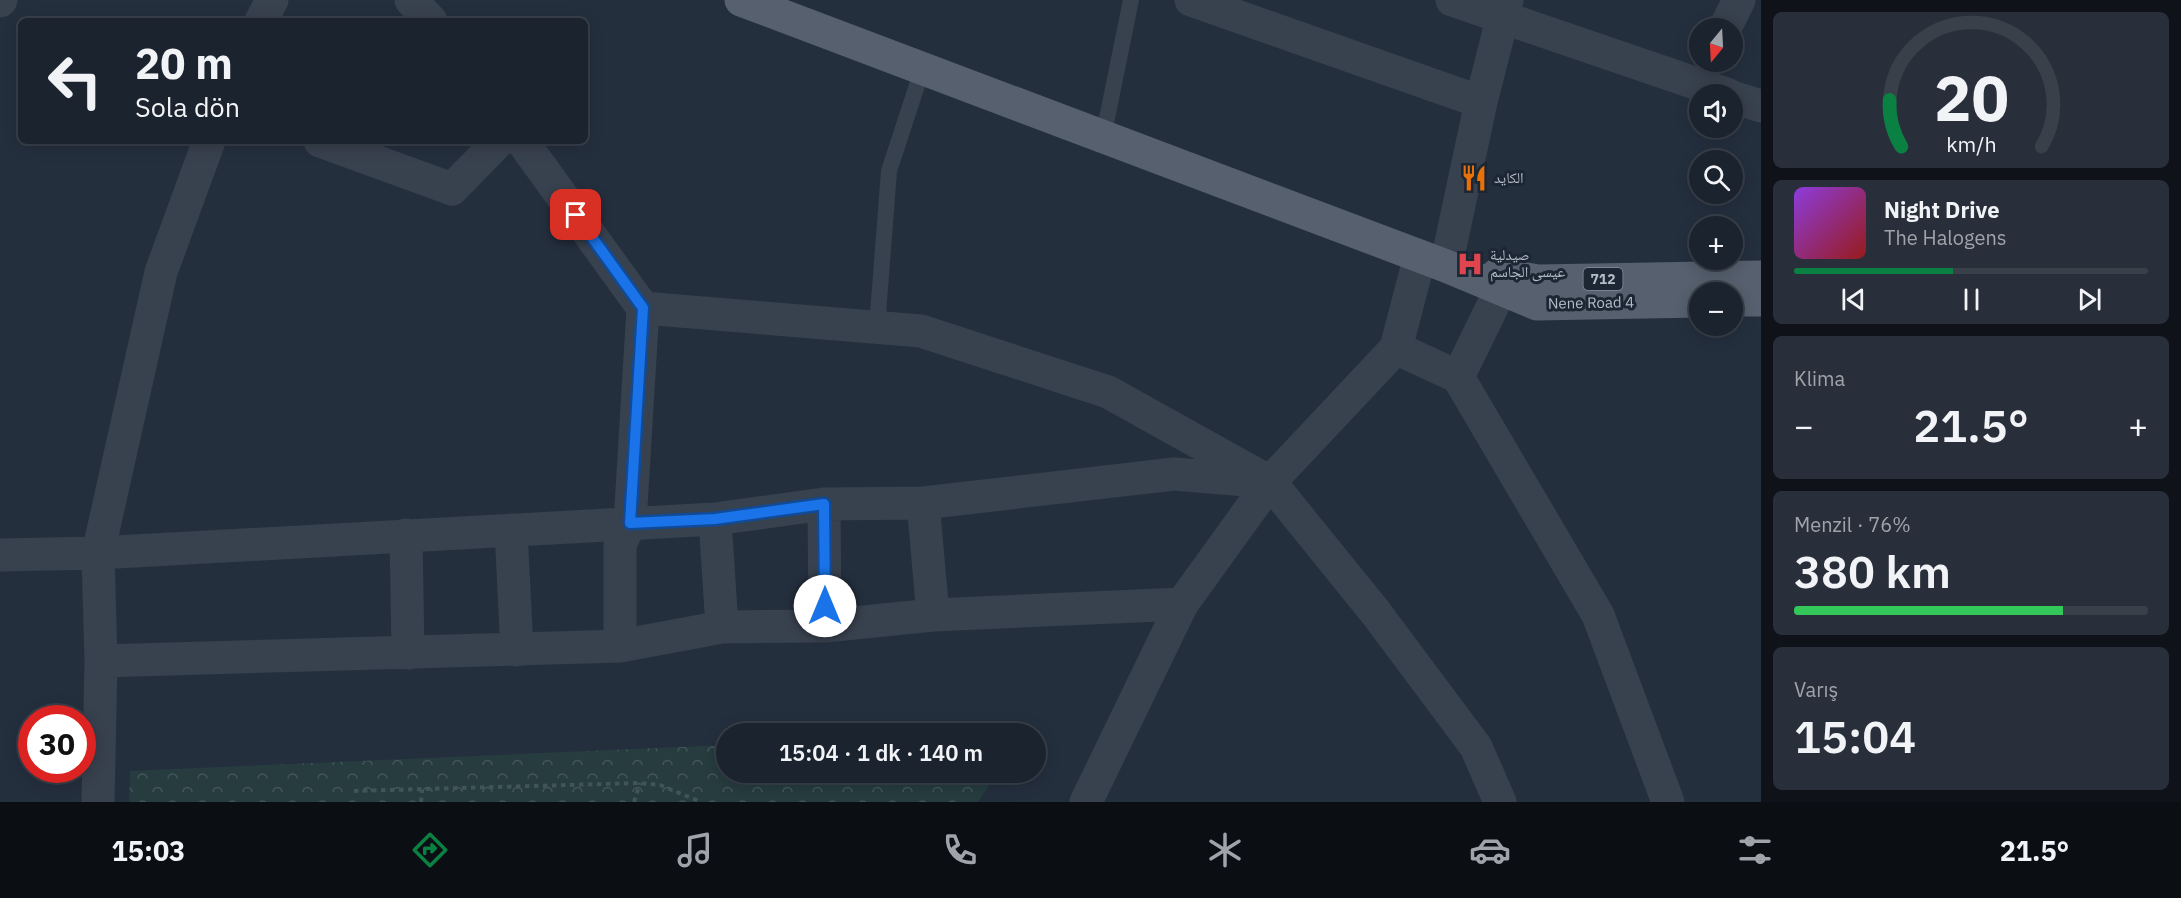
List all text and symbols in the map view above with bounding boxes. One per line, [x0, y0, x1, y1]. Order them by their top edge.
north arrow [1689, 18, 1743, 72]
map controls [1689, 18, 1743, 336]
text: 20 m [135, 36, 233, 91]
icon: left [36, 42, 114, 120]
text: 20 [1934, 57, 2008, 138]
button: sound [1689, 84, 1743, 138]
text: Sola dön [135, 89, 240, 124]
text: km/h [1946, 130, 1996, 158]
button: search [1689, 150, 1743, 204]
restaurant icon: الكايد [1459, 163, 1489, 193]
place label: الكايد [1494, 168, 1524, 187]
pin [550, 189, 601, 240]
text: Night Drive [1884, 195, 2000, 224]
icon: arrive [559, 198, 592, 231]
button: + [1689, 216, 1743, 270]
text: The Halogens [1884, 224, 2006, 251]
place label: صيدلية عيسى الجاسم [1490, 245, 1566, 282]
hospital icon: صيدلية عيسى الجاسم [1455, 249, 1485, 279]
road number: 712 [1584, 268, 1622, 290]
button: − [1689, 282, 1743, 336]
icon: previous [1837, 283, 1870, 316]
icon: pause [1955, 283, 1988, 316]
icon: next [2073, 283, 2106, 316]
street label: Nene Road 4 [1548, 292, 1634, 313]
text: Klima [1794, 365, 1845, 392]
text: 21.5° [1913, 396, 2029, 454]
text: − [1794, 404, 1814, 447]
text: + [2128, 404, 2148, 447]
text: Menzil · 76% [1794, 511, 1911, 538]
text: 380 km [1794, 542, 1951, 600]
position arrow [793, 574, 857, 638]
text: Varış [1794, 676, 1838, 703]
speed limit sign: 30 [18, 705, 96, 783]
text: 15:04 [1794, 707, 1916, 765]
text: 15:04 · 1 dk · 140 m [779, 738, 983, 767]
icon: directions [409, 829, 451, 871]
icon: music [674, 829, 716, 871]
icon: phone [939, 829, 981, 871]
icon: climate [1204, 829, 1246, 871]
icon: car [1469, 829, 1511, 871]
icon: filters [1734, 829, 1776, 871]
text: 15:03 [112, 833, 185, 868]
text: 21.5° [2000, 833, 2069, 868]

